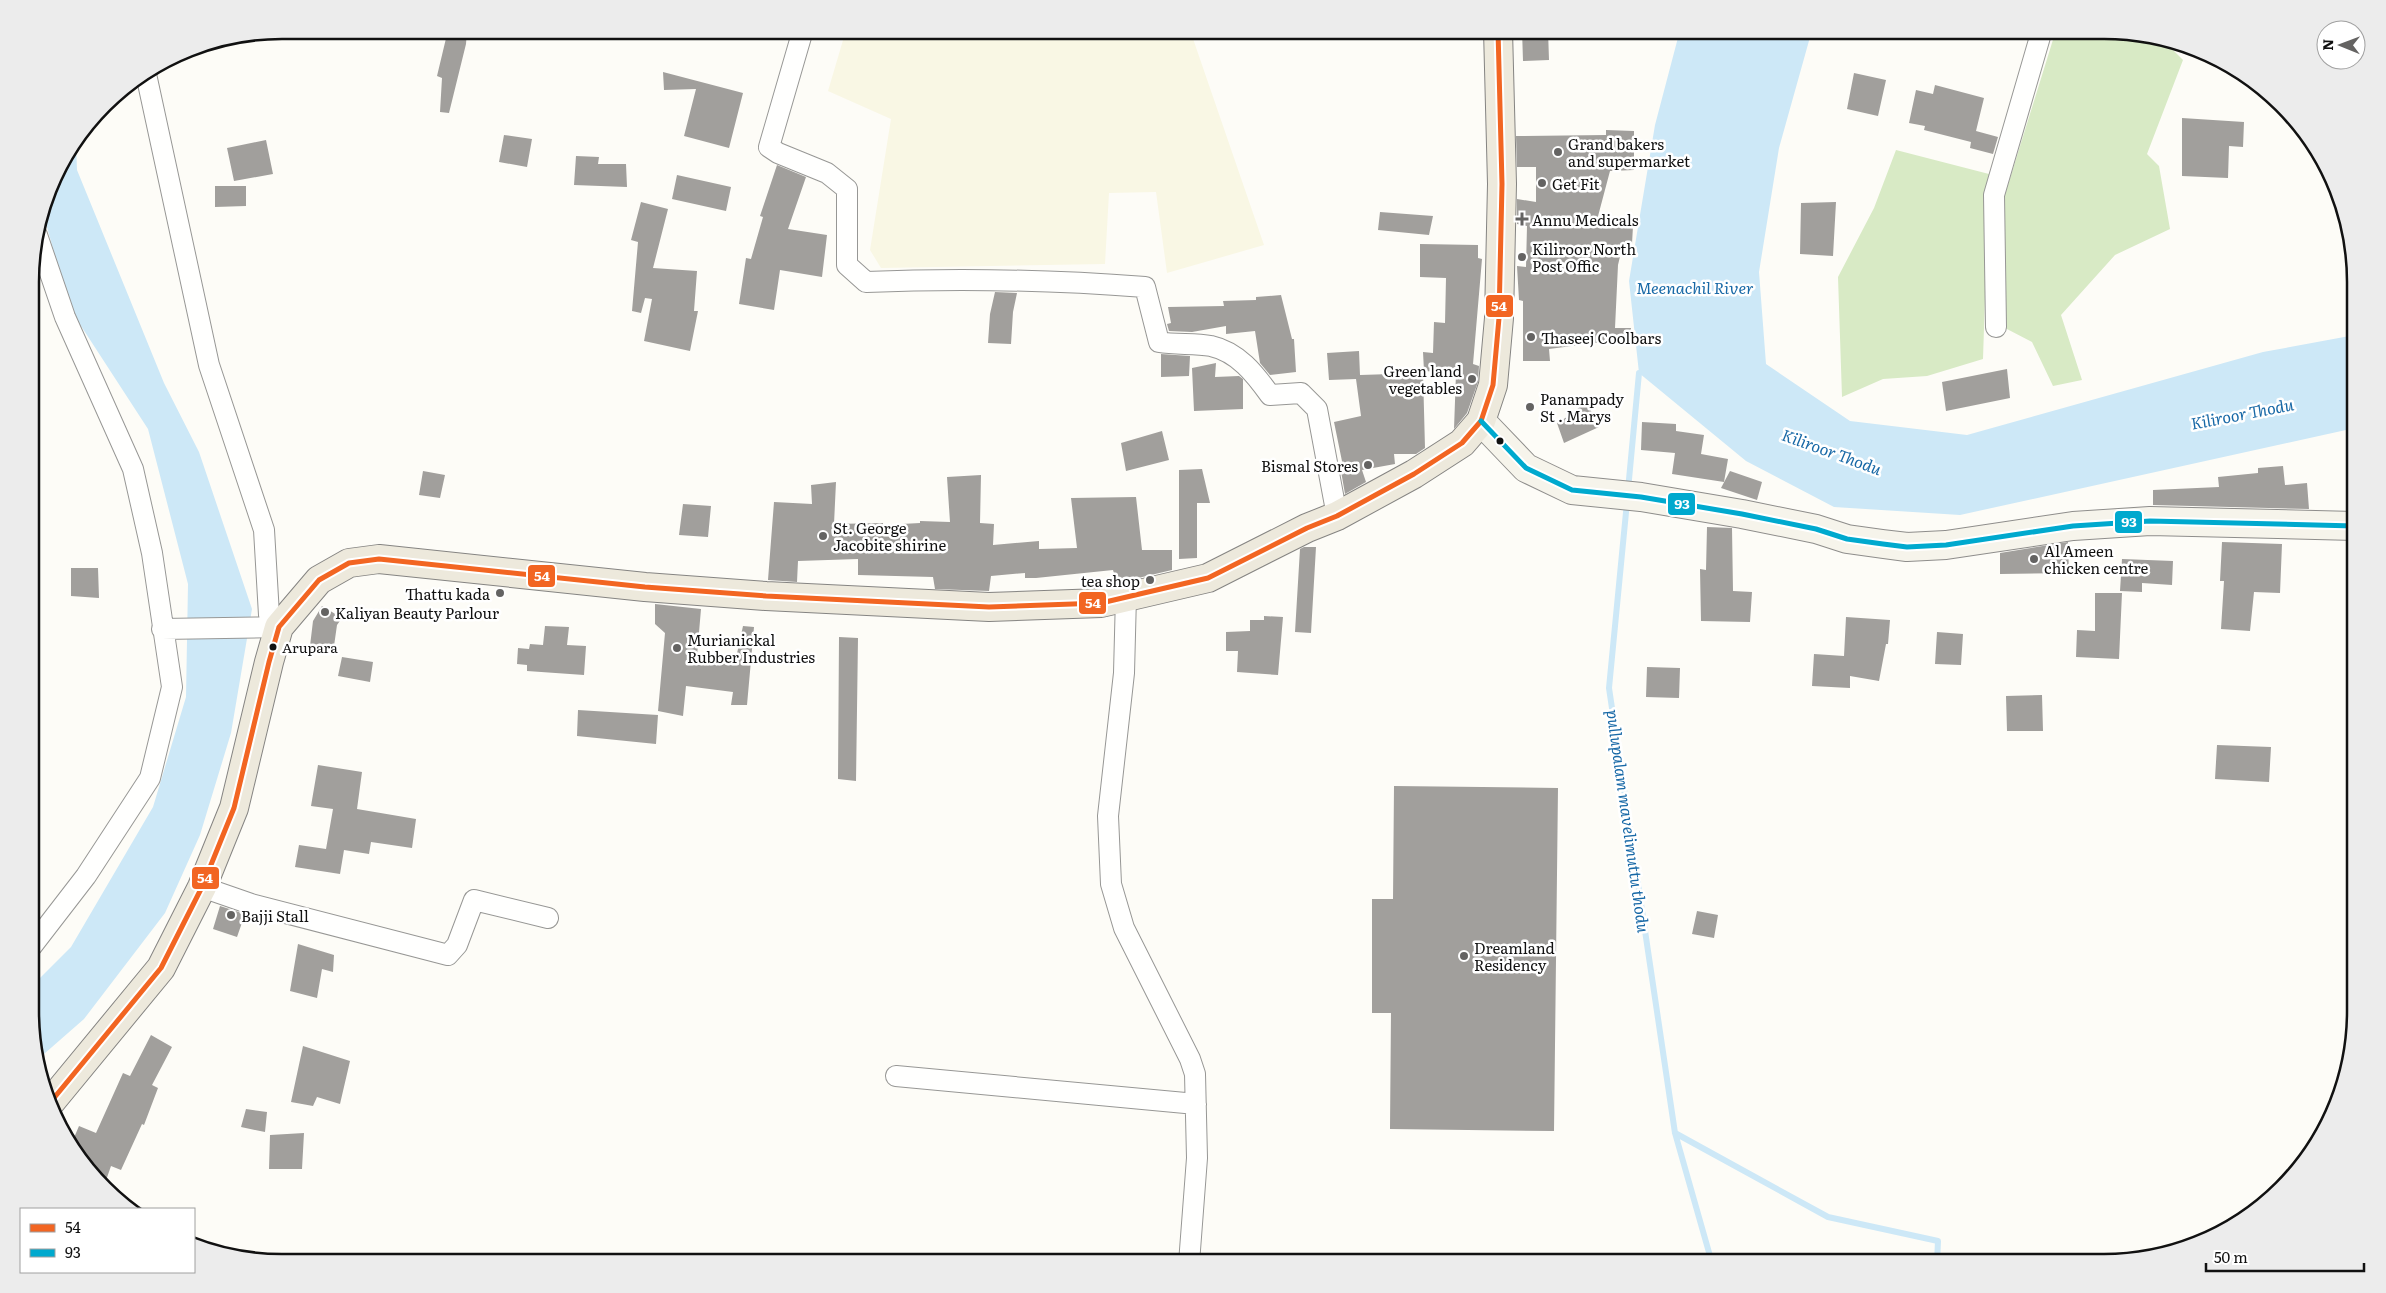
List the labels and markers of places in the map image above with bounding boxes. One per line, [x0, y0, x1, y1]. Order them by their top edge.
place label: Grand bakers and supermarket [1568, 132, 1690, 172]
marker: Grand bakers and supermarket [1552, 146, 1564, 158]
place label: Get Fit [1552, 172, 1600, 195]
marker: Get Fit [1536, 177, 1548, 189]
place label: Annu Medicals [1532, 208, 1639, 231]
marker: Annu Medicals [1516, 213, 1528, 225]
place label: Kiliroor North Post Offic [1532, 237, 1636, 277]
marker: Kiliroor North Post Offic [1516, 251, 1528, 263]
place label: Thaseej Coolbars [1541, 326, 1661, 349]
marker: Thaseej Coolbars [1525, 331, 1537, 343]
place label: Green land vegetables [1383, 359, 1462, 399]
marker: Green land vegetables [1466, 373, 1478, 385]
place label: Panampady St . Marys [1540, 387, 1624, 427]
marker: Panampady St . Marys [1524, 401, 1536, 413]
unlabelled marker [1495, 436, 1505, 446]
place label: Bismal Stores [1261, 454, 1358, 477]
marker: Bismal Stores [1362, 459, 1374, 471]
place label: St. George Jacobite shirine [833, 516, 947, 556]
marker: St. George Jacobite shirine [817, 530, 829, 542]
place label: Al Ameen chicken centre [2044, 539, 2148, 579]
marker: Al Ameen chicken centre [2028, 553, 2040, 565]
place label: tea shop [1081, 569, 1140, 592]
marker: tea shop [1144, 574, 1156, 586]
place label: Thattu kada [405, 582, 491, 605]
marker: Thattu kada [494, 587, 506, 599]
place label: Kaliyan Beauty Parlour [335, 601, 499, 624]
marker: Kaliyan Beauty Parlour [319, 606, 331, 618]
place label: Murianickal Rubber Industries [687, 628, 815, 668]
place label: Arupara [282, 637, 338, 657]
marker: Arupara [268, 642, 278, 652]
marker: Murianickal Rubber Industries [671, 642, 683, 654]
place label: Bajji Stall [241, 904, 309, 927]
marker: Bajji Stall [225, 909, 237, 921]
place label: Dreamland Residency [1474, 936, 1555, 976]
marker: Dreamland Residency [1458, 950, 1470, 962]

